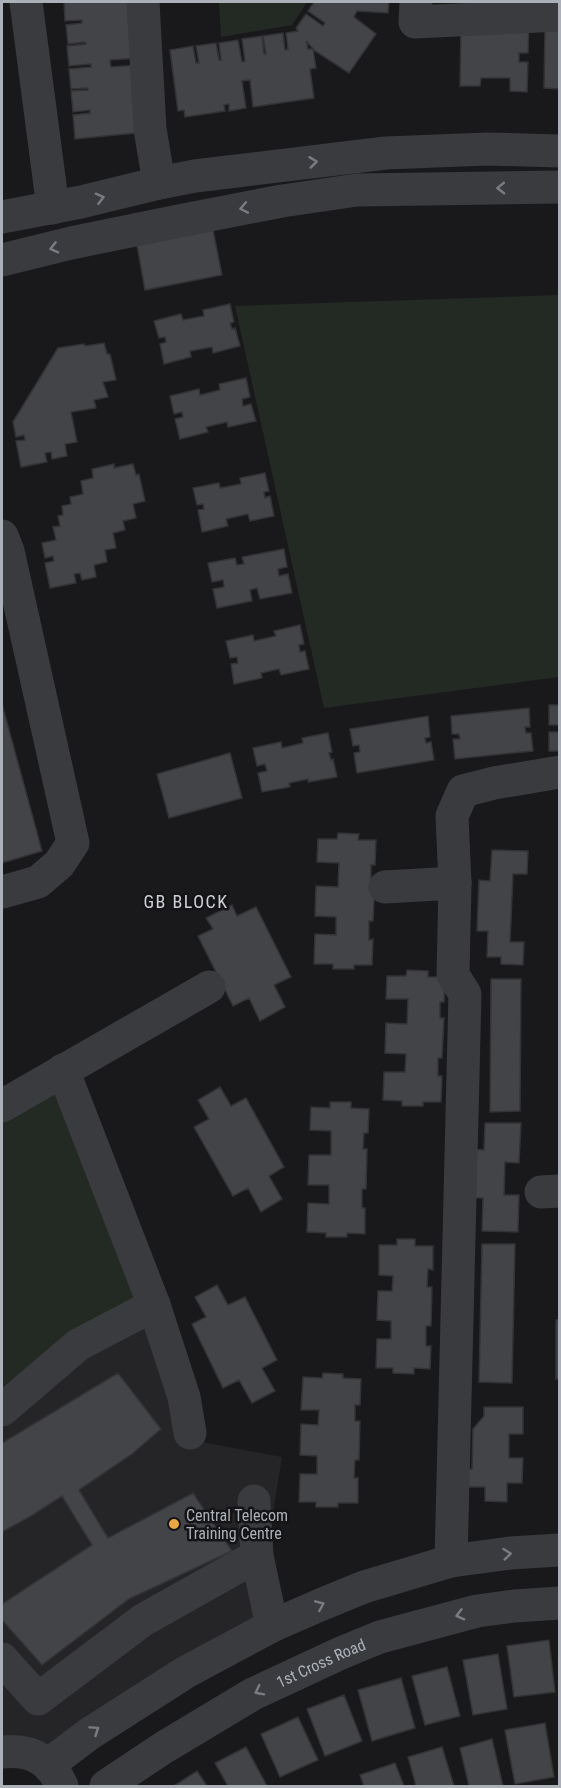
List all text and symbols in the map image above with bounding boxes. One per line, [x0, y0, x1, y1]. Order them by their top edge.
one-way arrow [308, 156, 317, 169]
one-way arrow [497, 181, 506, 194]
one-way arrow [95, 192, 105, 205]
one-way arrow [240, 201, 250, 214]
one-way arrow [49, 240, 59, 253]
district label: GB BLOCK [143, 891, 229, 912]
place label: Central Telecom Training Centre [186, 1506, 288, 1543]
marker: Central Telecom Training Centre [167, 1517, 181, 1531]
one-way arrow [502, 1548, 512, 1561]
one-way arrow [314, 1600, 325, 1612]
one-way arrow [455, 1608, 465, 1621]
street label: 1st Cross Road [273, 1635, 368, 1691]
one-way arrow [254, 1684, 265, 1696]
one-way arrow [88, 1726, 99, 1737]

